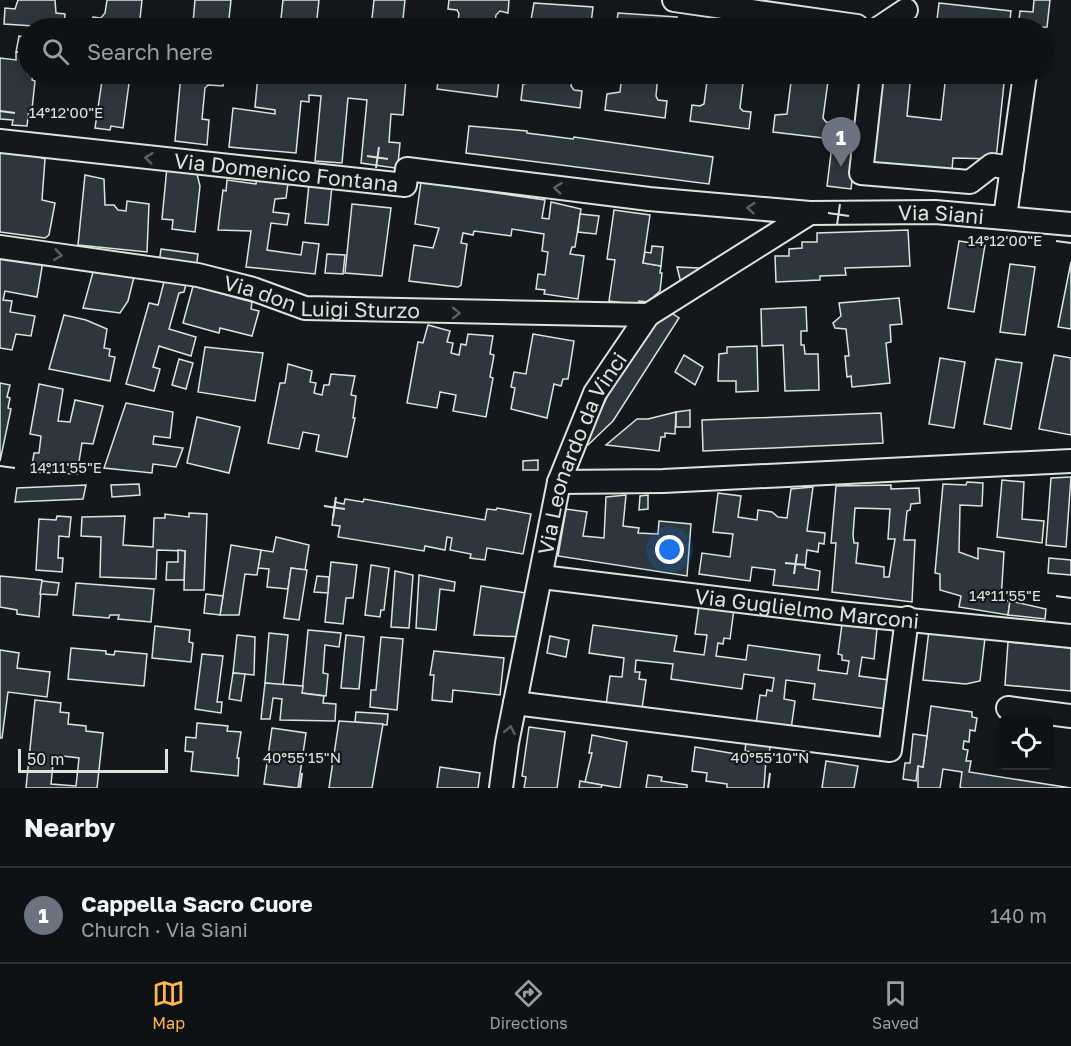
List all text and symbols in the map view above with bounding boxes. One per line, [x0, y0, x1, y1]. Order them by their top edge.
search box [18, 18, 1053, 84]
icon: search [39, 35, 72, 68]
text: Search here [87, 38, 213, 65]
text: 14°12'00"E [29, 103, 103, 121]
pin: 1 [822, 118, 860, 167]
street label: Via Domenico Fontana [173, 147, 400, 197]
one-way arrow [144, 152, 153, 164]
one-way arrow [553, 182, 562, 194]
street label: Via Siani [898, 199, 985, 229]
one-way arrow [747, 202, 756, 215]
text: 14°12'00"E [968, 231, 1042, 249]
one-way arrow [53, 249, 63, 261]
street label: Via don Luigi Sturzo [221, 269, 420, 323]
one-way arrow [452, 307, 461, 319]
street label: Via Leonardo da Vinci [532, 347, 632, 557]
text: 14°11'55"E [30, 458, 102, 476]
your location [655, 535, 684, 564]
street label: Via Guglielmo Marconi [694, 583, 921, 634]
text: 14°11'55"E [969, 586, 1041, 604]
map controls [999, 716, 1053, 770]
button: locate [999, 716, 1053, 770]
one-way arrow [503, 725, 516, 735]
scale bar [18, 746, 168, 774]
text: 40°55'15"N [263, 748, 341, 766]
text: 40°55'10"N [731, 748, 809, 766]
text: 50 m [27, 749, 64, 769]
text: Nearby [24, 812, 115, 843]
text: Cappella Sacro Cuore [81, 890, 313, 917]
text: 1 [38, 903, 49, 927]
text: 140 m [990, 903, 1047, 927]
text: Church · Via Siani [81, 917, 248, 941]
tab: Map [152, 977, 185, 1033]
tab: Directions [490, 977, 568, 1033]
tab: Saved [872, 977, 919, 1033]

